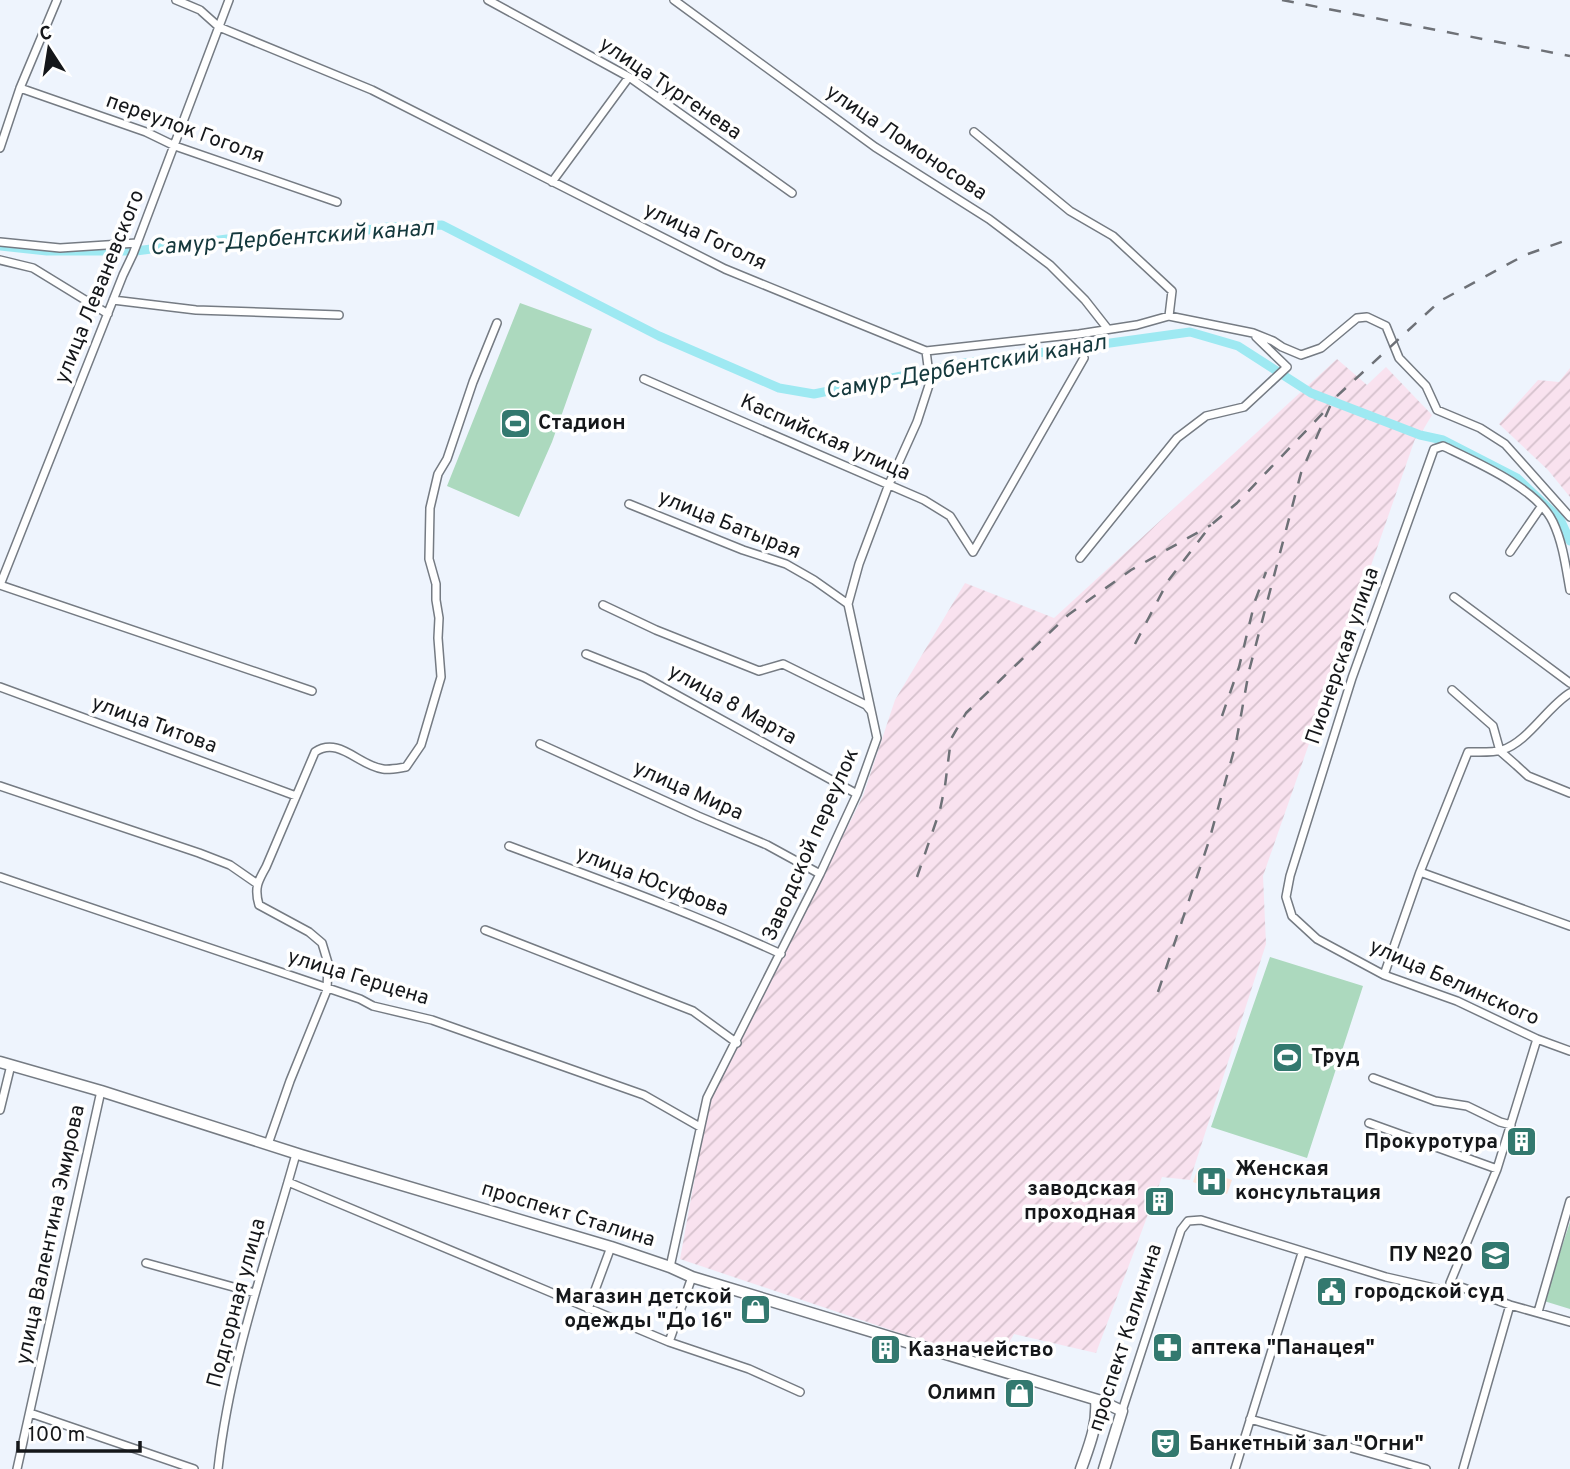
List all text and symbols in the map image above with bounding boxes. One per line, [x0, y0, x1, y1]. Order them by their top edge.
north arrow [14, 14, 84, 84]
text: С [37, 21, 54, 47]
street label: улица Тургенева [594, 31, 746, 147]
street label: улица Ломоносова [820, 79, 992, 207]
street label: переулок Гоголя [102, 88, 268, 170]
street label: улица Леваневского [49, 186, 151, 388]
street label: улица Гоголя [639, 197, 771, 277]
water label: Самур-Дербентский канал [149, 215, 436, 263]
water label: Самур-Дербентский канал [823, 329, 1109, 407]
street label: Каспийская улица [736, 388, 914, 488]
sports icon: Стадион [498, 406, 532, 440]
place label: Стадион [538, 410, 626, 437]
street label: улица Батырая [654, 484, 804, 566]
street label: Пионерская улица [1300, 564, 1386, 748]
street label: улица 8 Марта [663, 658, 801, 752]
street label: улица Титова [87, 690, 221, 760]
street label: Заводской переулок [756, 744, 866, 946]
street label: улица Мира [629, 755, 747, 827]
street label: улица Юсуфова [572, 841, 732, 923]
street label: улица Белинского [1365, 933, 1543, 1033]
street label: улица Герцена [284, 944, 432, 1012]
sports icon: Труд [1271, 1040, 1305, 1074]
place label: Труд [1311, 1044, 1360, 1071]
street label: улица Валентина Эмирова [10, 1103, 92, 1367]
building icon: Прокуротура [1504, 1125, 1538, 1159]
place label: Прокуротура [1364, 1129, 1498, 1156]
place label: Женская консультация [1235, 1156, 1381, 1207]
hospital icon: Женская консультация [1195, 1164, 1229, 1198]
street label: проспект Сталина [478, 1176, 658, 1254]
place label: заводская проходная [1024, 1176, 1136, 1227]
building icon: заводская проходная [1142, 1184, 1176, 1218]
street label: Подгорная улица [201, 1216, 273, 1390]
school or university icon: ПУ №20 [1479, 1238, 1513, 1272]
street label: проспект Калинина [1083, 1241, 1169, 1435]
place label: ПУ №20 [1389, 1242, 1473, 1269]
public building icon: городской суд [1314, 1275, 1348, 1309]
place label: городской суд [1354, 1279, 1504, 1306]
place label: Магазин детской одежды "До 16" [555, 1284, 732, 1335]
shop icon: Магазин детской одежды "До 16" [738, 1292, 772, 1326]
pharmacy icon: аптека "Панацея" [1151, 1331, 1185, 1365]
building icon: Казначейство [868, 1333, 902, 1367]
place label: аптека "Панацея" [1191, 1335, 1375, 1362]
place label: Казначейство [908, 1337, 1054, 1364]
shop icon: Олимп [1002, 1376, 1036, 1410]
place label: Олимп [927, 1380, 996, 1407]
scale bar [18, 1410, 140, 1454]
text: 100 m [28, 1422, 85, 1449]
theatre icon: Банкетный зал "Огни" [1149, 1427, 1183, 1461]
place label: Банкетный зал "Огни" [1189, 1431, 1424, 1458]

